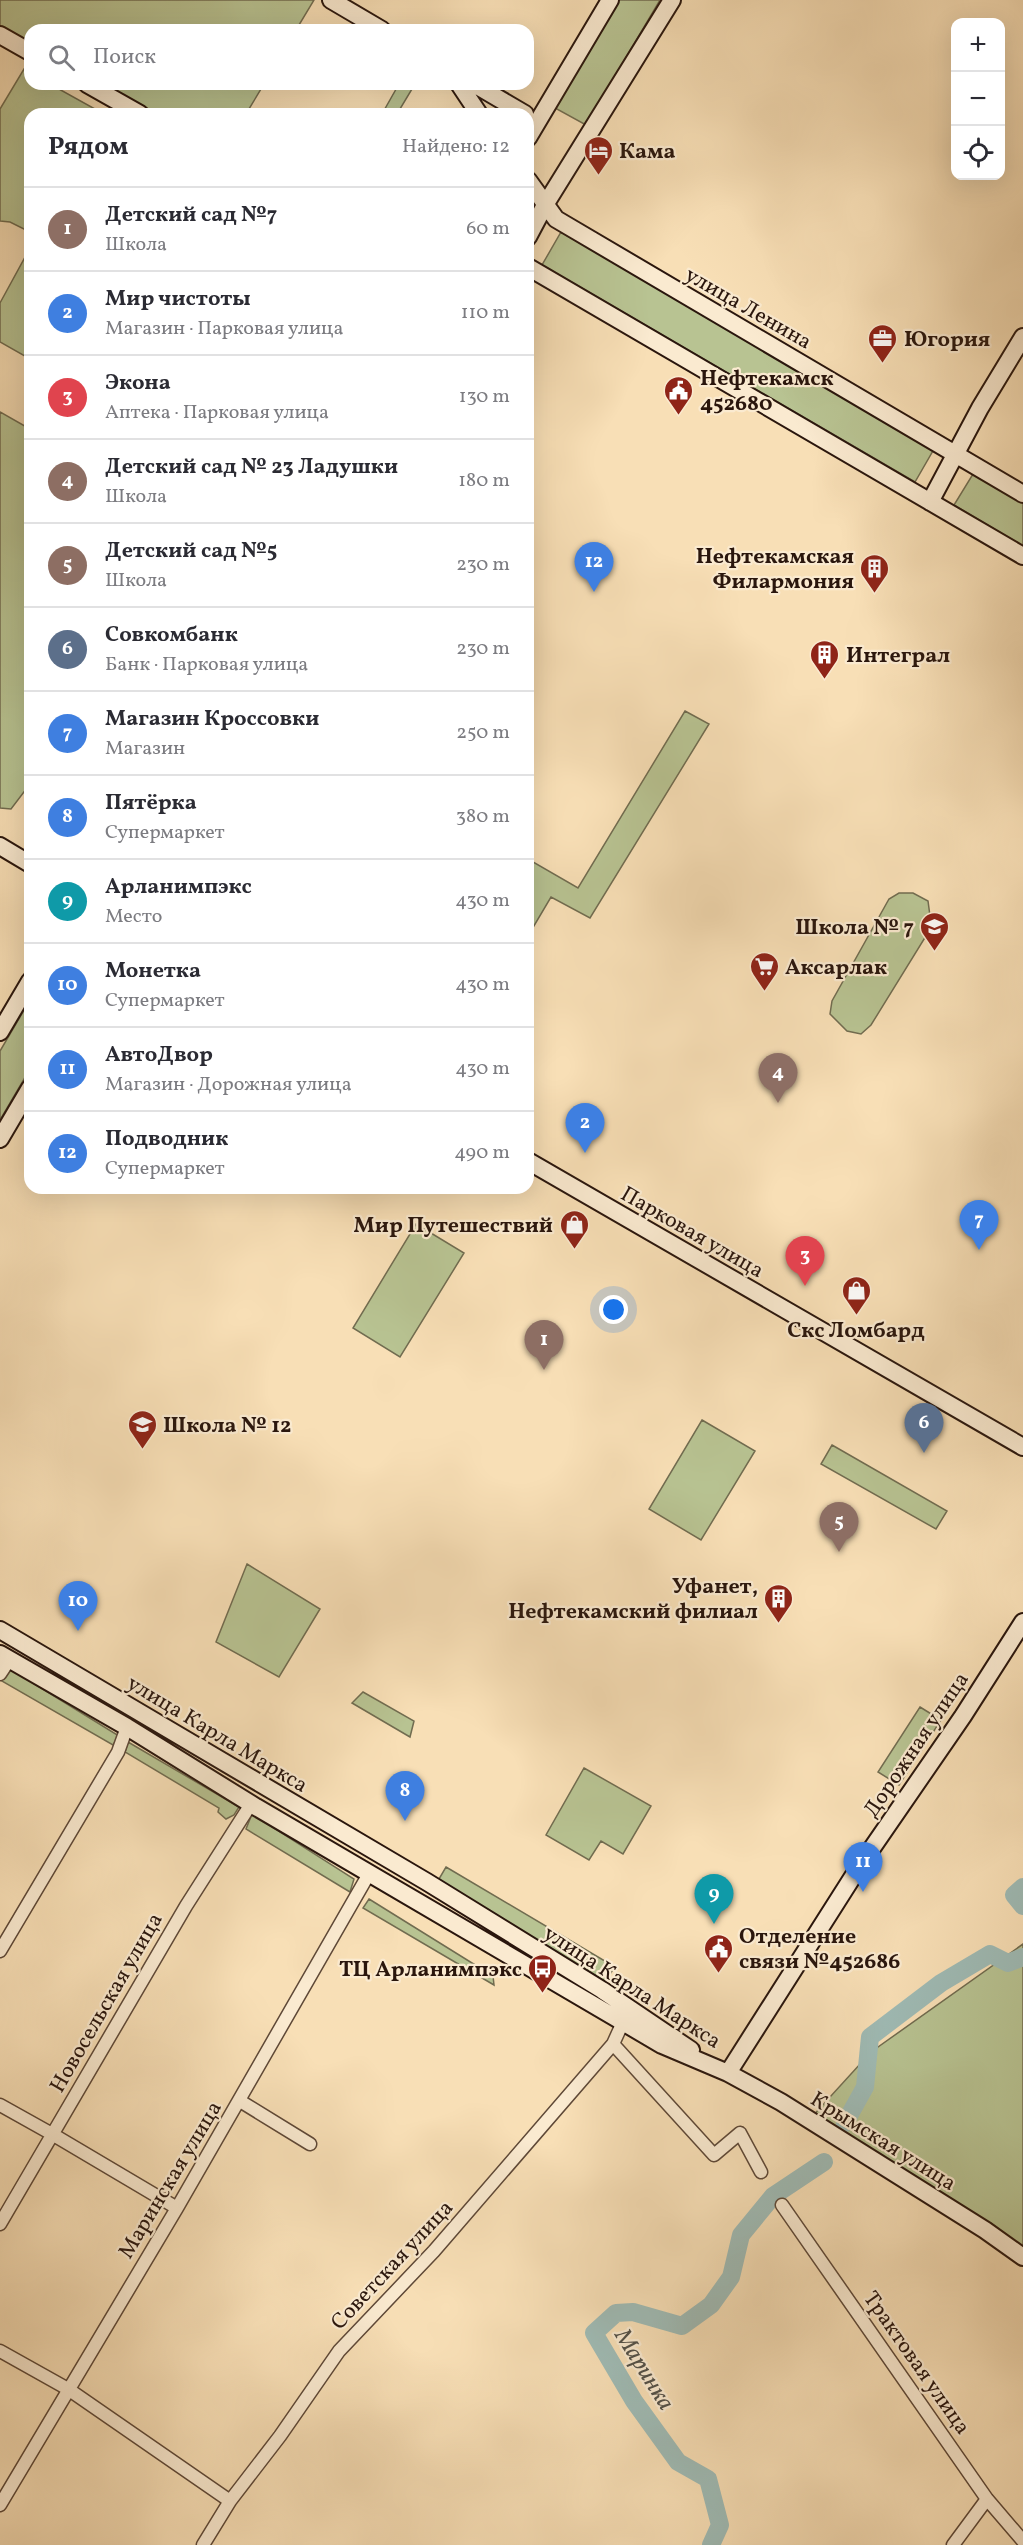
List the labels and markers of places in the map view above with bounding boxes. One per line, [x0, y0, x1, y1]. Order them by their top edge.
hotel icon: Кама [582, 134, 614, 176]
place label: Кама [619, 137, 676, 168]
office icon: Югория [867, 322, 899, 364]
place label: Югория [904, 325, 990, 356]
place label: Нефтекамск 452680 [700, 364, 834, 420]
public building icon: Нефтекамск 452680 [663, 374, 695, 416]
pin: 12 [574, 542, 614, 592]
place label: Нефтекамская Филармония [696, 542, 854, 598]
building icon: Нефтекамская Филармония [859, 552, 891, 594]
building icon: Интеграл [809, 638, 841, 680]
place label: Интеграл [846, 641, 950, 672]
school or university icon: Школа № 7 [919, 910, 951, 952]
place label: Школа № 7 [795, 913, 914, 944]
supermarket icon: Аксарлак [748, 950, 780, 992]
place label: Аксарлак [785, 953, 887, 984]
pin: 4 [758, 1054, 798, 1103]
pin: 2 [566, 1104, 604, 1153]
pin: 7 [960, 1200, 998, 1250]
shop icon: Мир Путешествий [558, 1208, 590, 1250]
place label: Мир Путешествий [353, 1211, 553, 1242]
pin: 3 [786, 1236, 824, 1286]
shop icon: Скс Ломбард [840, 1274, 872, 1316]
place label: Скс Ломбард [787, 1316, 925, 1347]
pin: 1 [524, 1320, 564, 1370]
pin: 6 [904, 1404, 944, 1453]
school or university icon: Школа № 12 [126, 1408, 158, 1450]
place label: Школа № 12 [163, 1411, 291, 1442]
pin: 5 [820, 1502, 858, 1552]
place label: Уфанет, Нефтекамский филиал [508, 1572, 758, 1628]
pin: 10 [58, 1582, 98, 1631]
building icon: Уфанет, Нефтекамский филиал [763, 1582, 795, 1624]
pin: 8 [386, 1772, 424, 1821]
pin: 11 [844, 1842, 882, 1892]
pin: 9 [694, 1874, 734, 1924]
place label: Отделение связи №452686 [739, 1922, 900, 1978]
public building icon: Отделение связи №452686 [702, 1932, 734, 1974]
bus stop icon: ТЦ Арланимпэкс [527, 1952, 559, 1994]
place label: ТЦ Арланимпэкс [339, 1955, 522, 1986]

